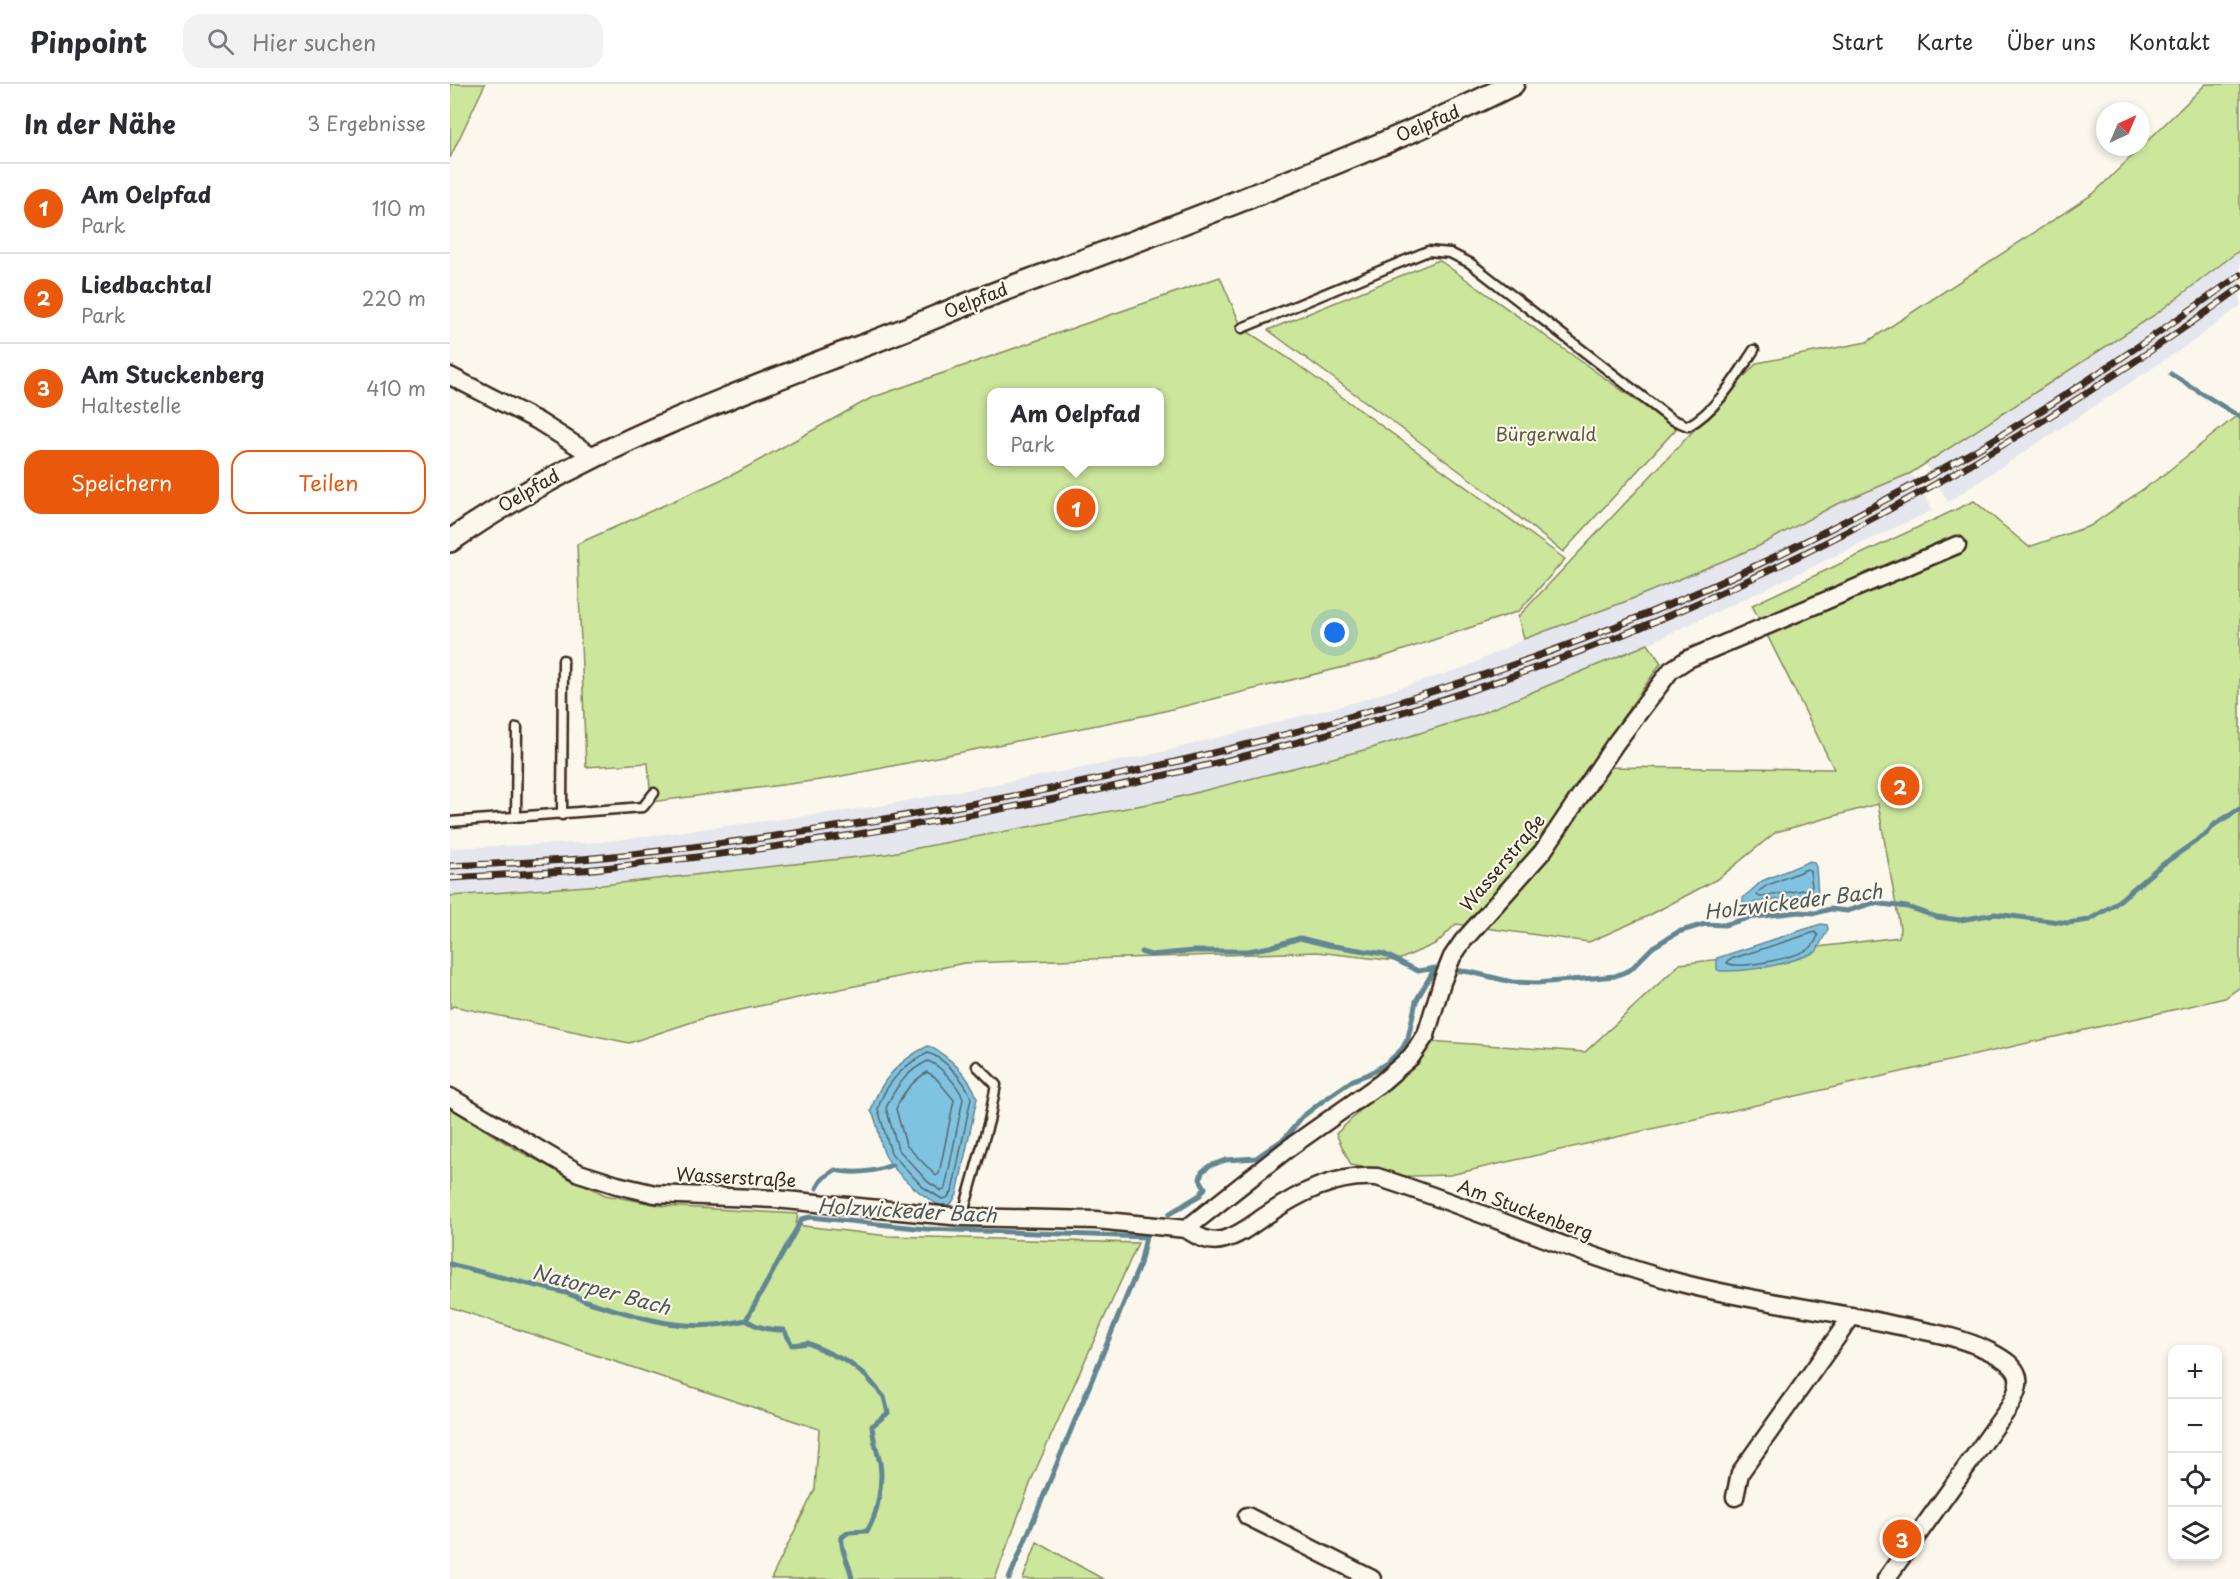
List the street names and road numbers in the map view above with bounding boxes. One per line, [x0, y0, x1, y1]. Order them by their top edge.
street label: Oelpfad [1391, 97, 1464, 148]
street label: Oelpfad [939, 275, 1012, 325]
street label: Oelpfad [493, 461, 564, 518]
street label: Wasserstraße [1453, 807, 1551, 917]
street label: Wasserstraße [675, 1160, 797, 1193]
street label: Am Stuckenberg [1454, 1172, 1597, 1246]

